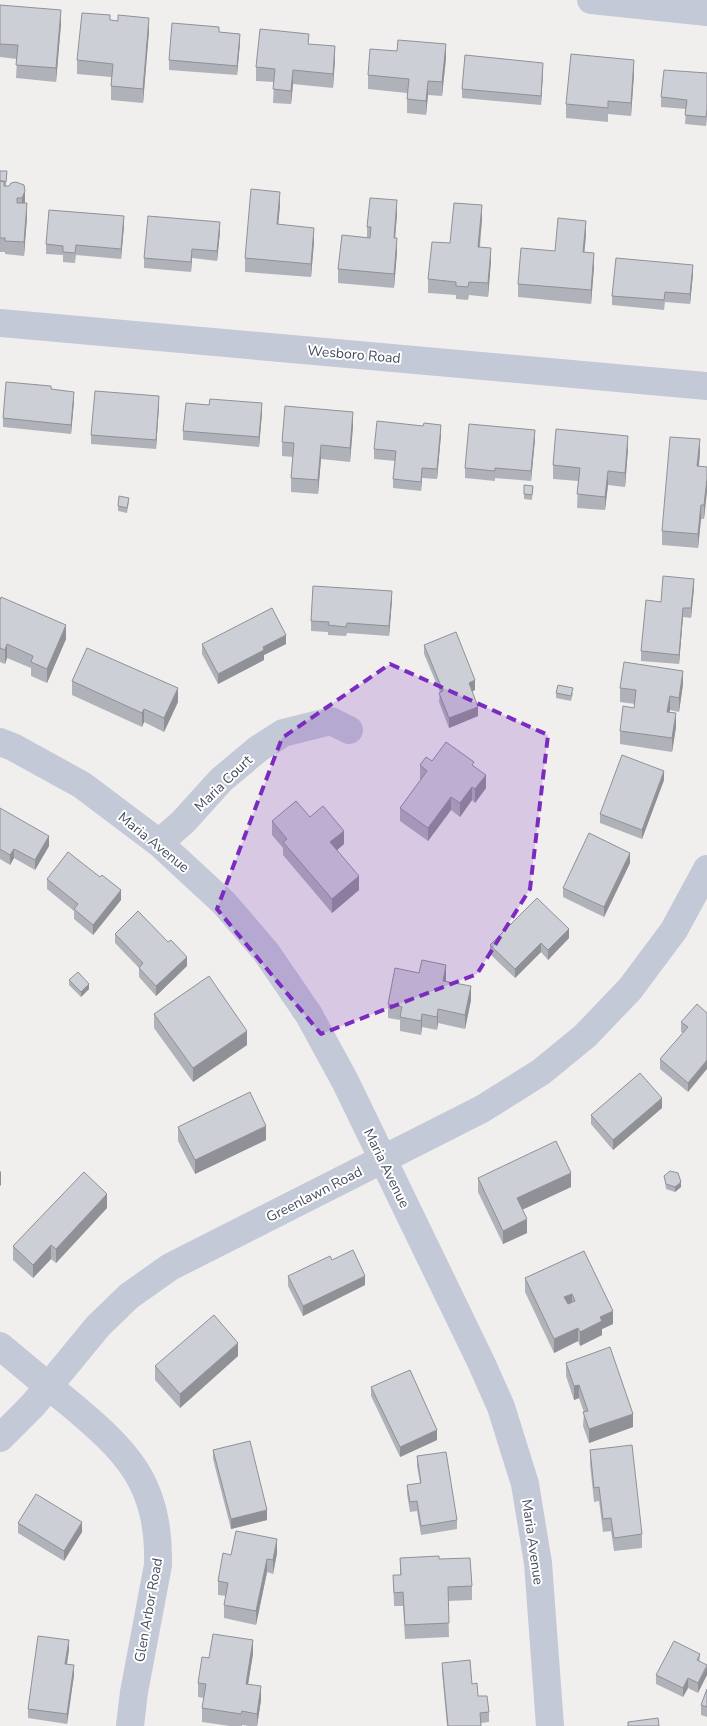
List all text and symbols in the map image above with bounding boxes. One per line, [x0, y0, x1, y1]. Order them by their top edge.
street label: Wesboro Road [307, 341, 401, 368]
street label: Maria Court [190, 751, 256, 816]
street label: Maria Avenue [114, 808, 193, 877]
street label: Maria Avenue [359, 1125, 414, 1211]
street label: Greenlawn Road [263, 1162, 365, 1227]
street label: Maria Avenue [517, 1498, 548, 1586]
street label: Glen Arbor Road [130, 1556, 167, 1664]

